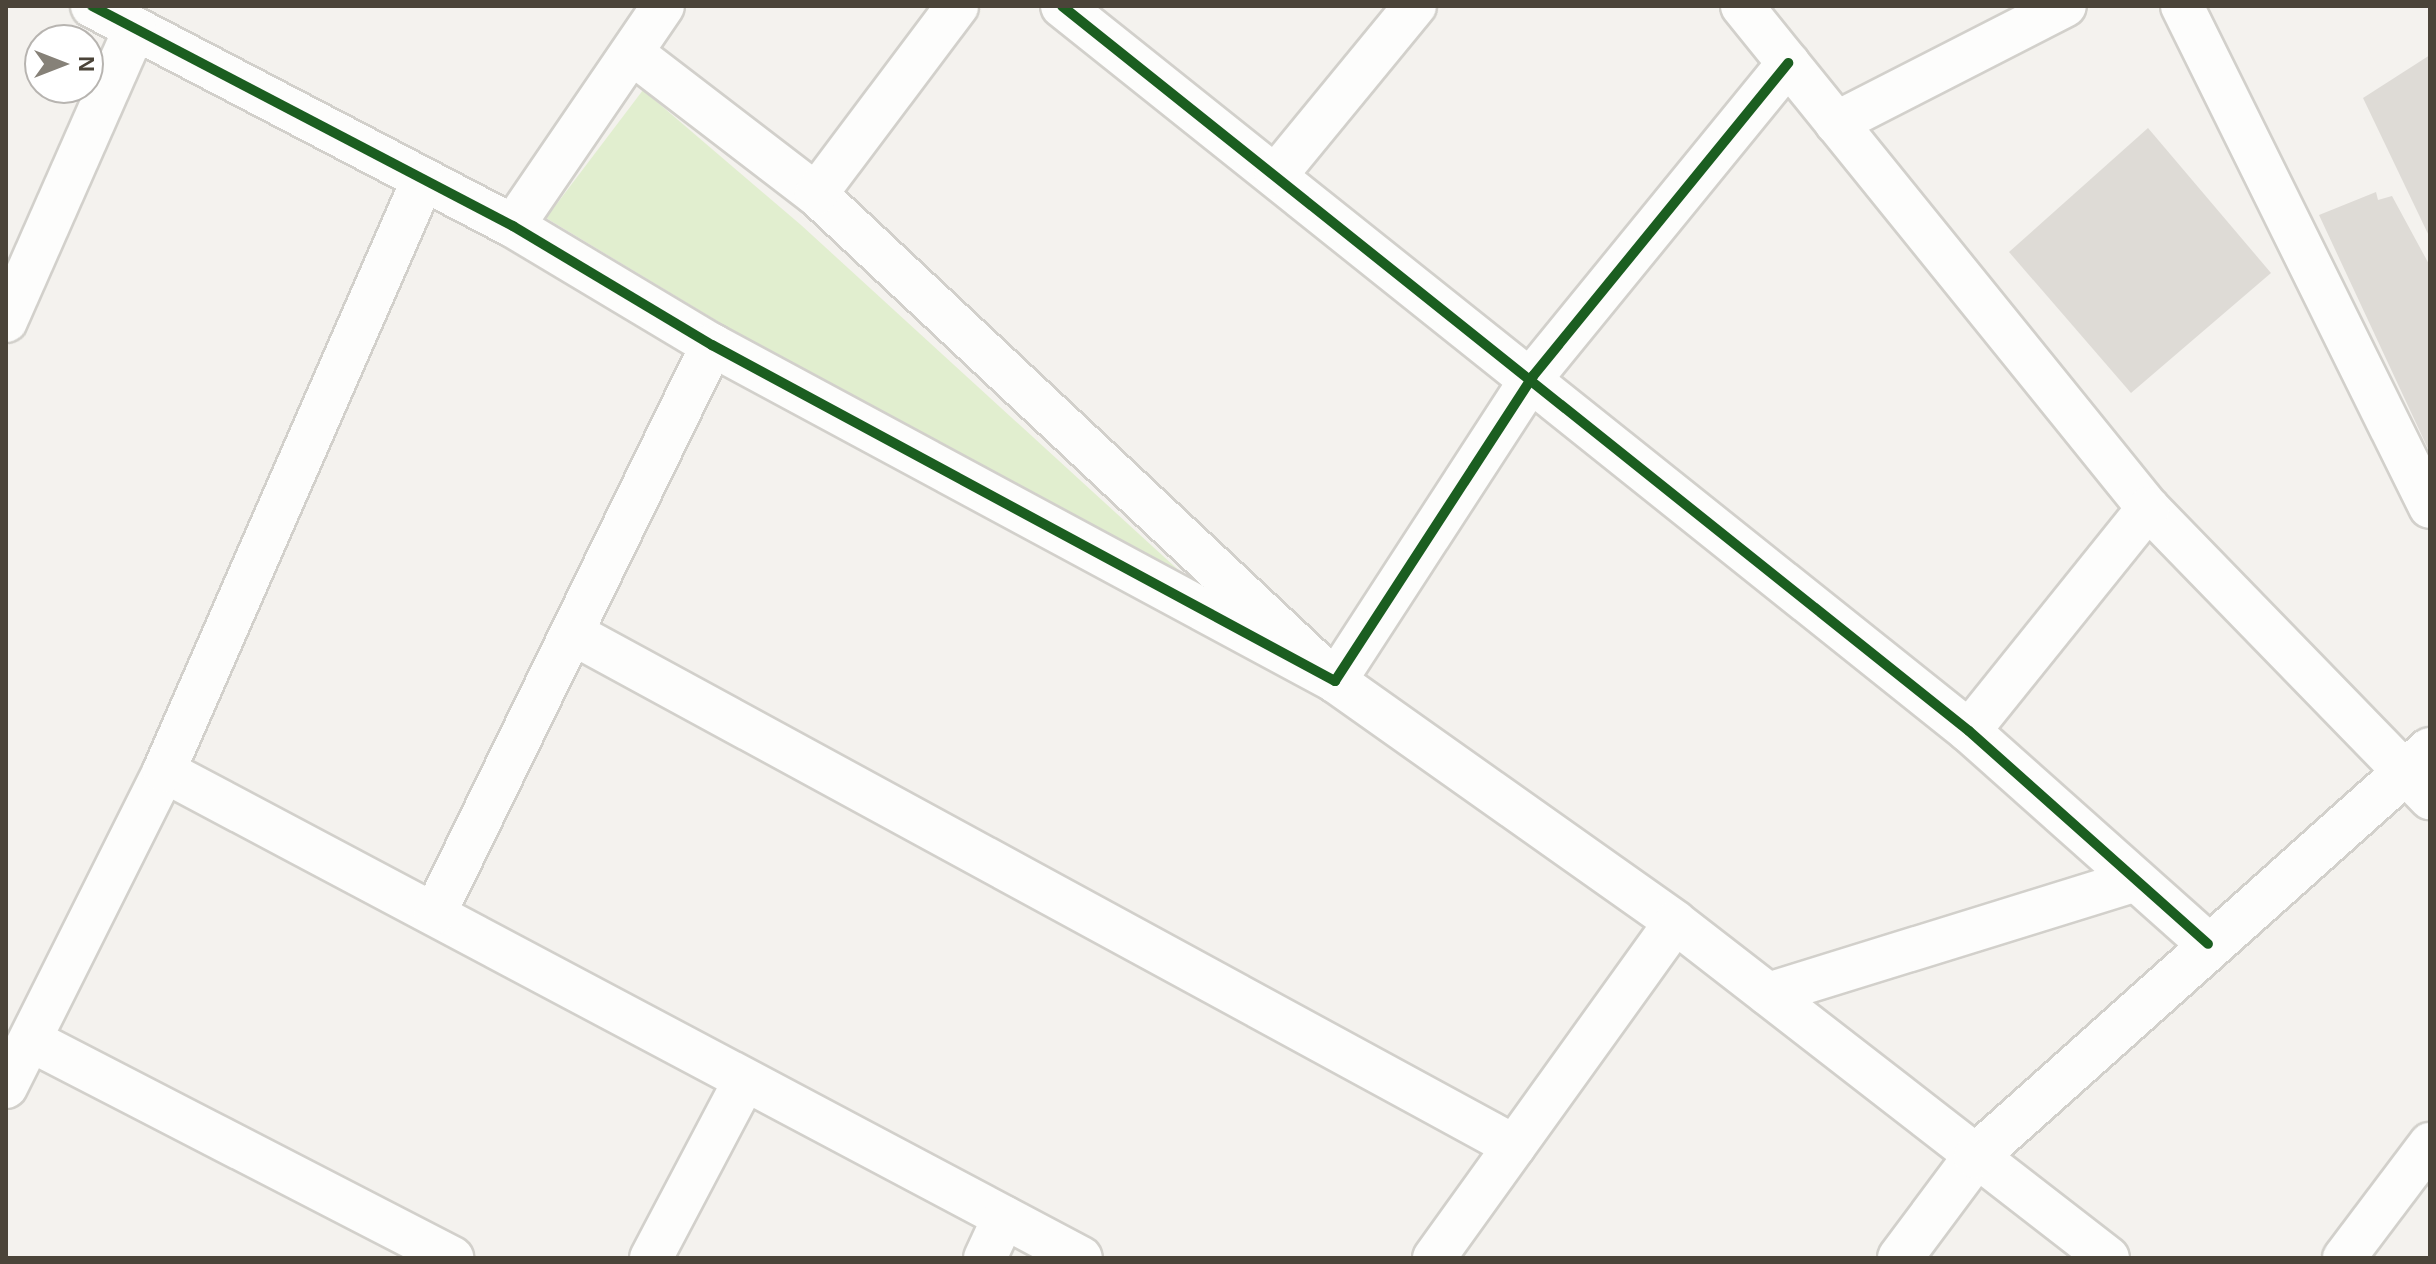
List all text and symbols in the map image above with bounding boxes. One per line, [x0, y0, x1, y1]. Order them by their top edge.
north arrow [24, 24, 104, 104]
text: N [74, 56, 99, 72]

